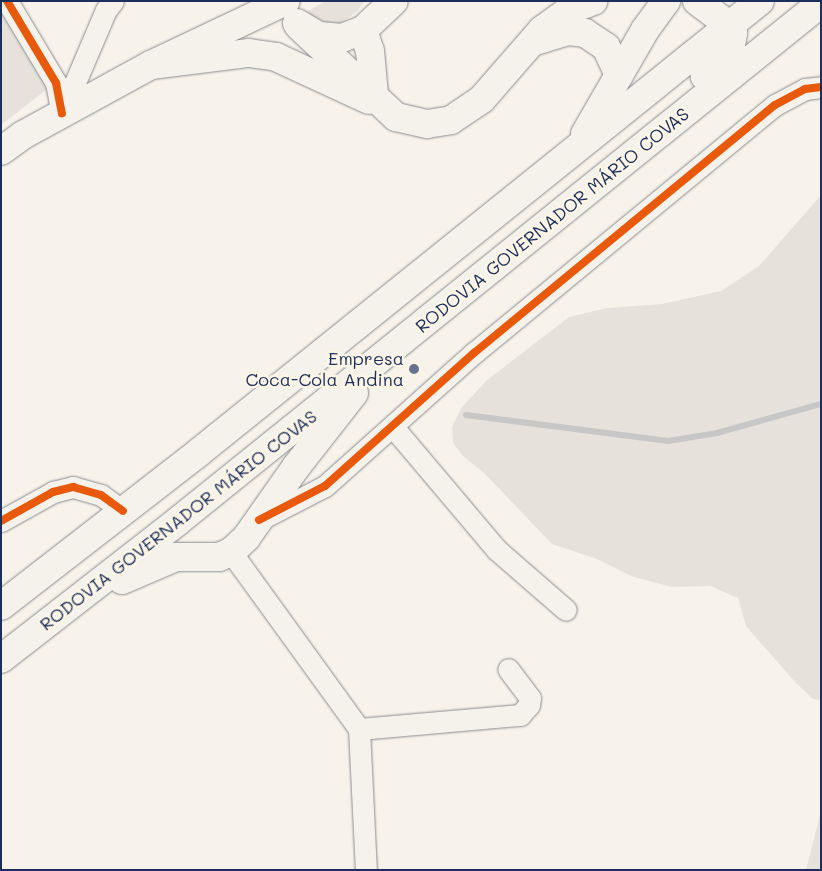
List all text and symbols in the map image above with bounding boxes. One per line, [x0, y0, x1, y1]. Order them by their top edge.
street label: RODOVIA GOVERNADOR MÁRIO COVAS [411, 103, 693, 337]
place label: Empresa Coca-Cola Andina [246, 348, 404, 390]
marker: Empresa Coca-Cola Andina [408, 363, 420, 375]
street label: RODOVIA GOVERNADOR MÁRIO COVAS [35, 405, 321, 635]

